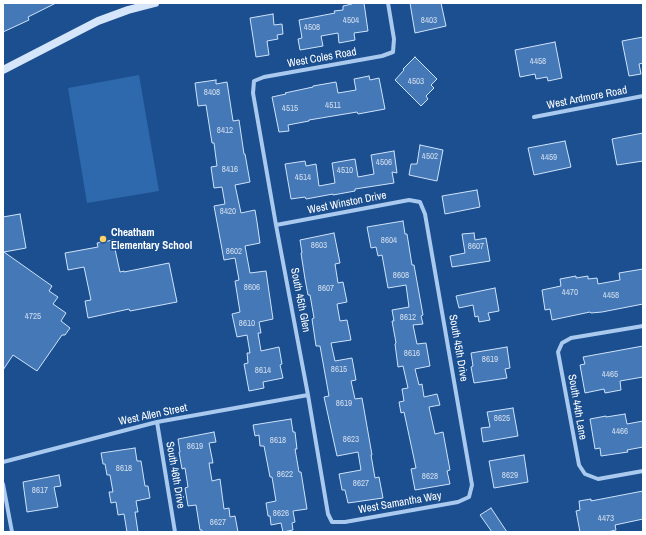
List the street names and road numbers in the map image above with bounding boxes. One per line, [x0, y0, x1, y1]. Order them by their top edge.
street label: West Coles Road [286, 45, 358, 71]
street label: West Ardmore Road [546, 84, 628, 112]
street label: West Winston Drive [306, 189, 388, 217]
street label: South 45th Glen [287, 267, 313, 333]
street label: South 45th Drive [446, 314, 470, 382]
street label: South 44th Lane [565, 373, 589, 441]
street label: West Allen Street [118, 401, 188, 429]
street label: South 46th Drive [163, 441, 187, 509]
street label: West Samantha Way [357, 489, 443, 517]

